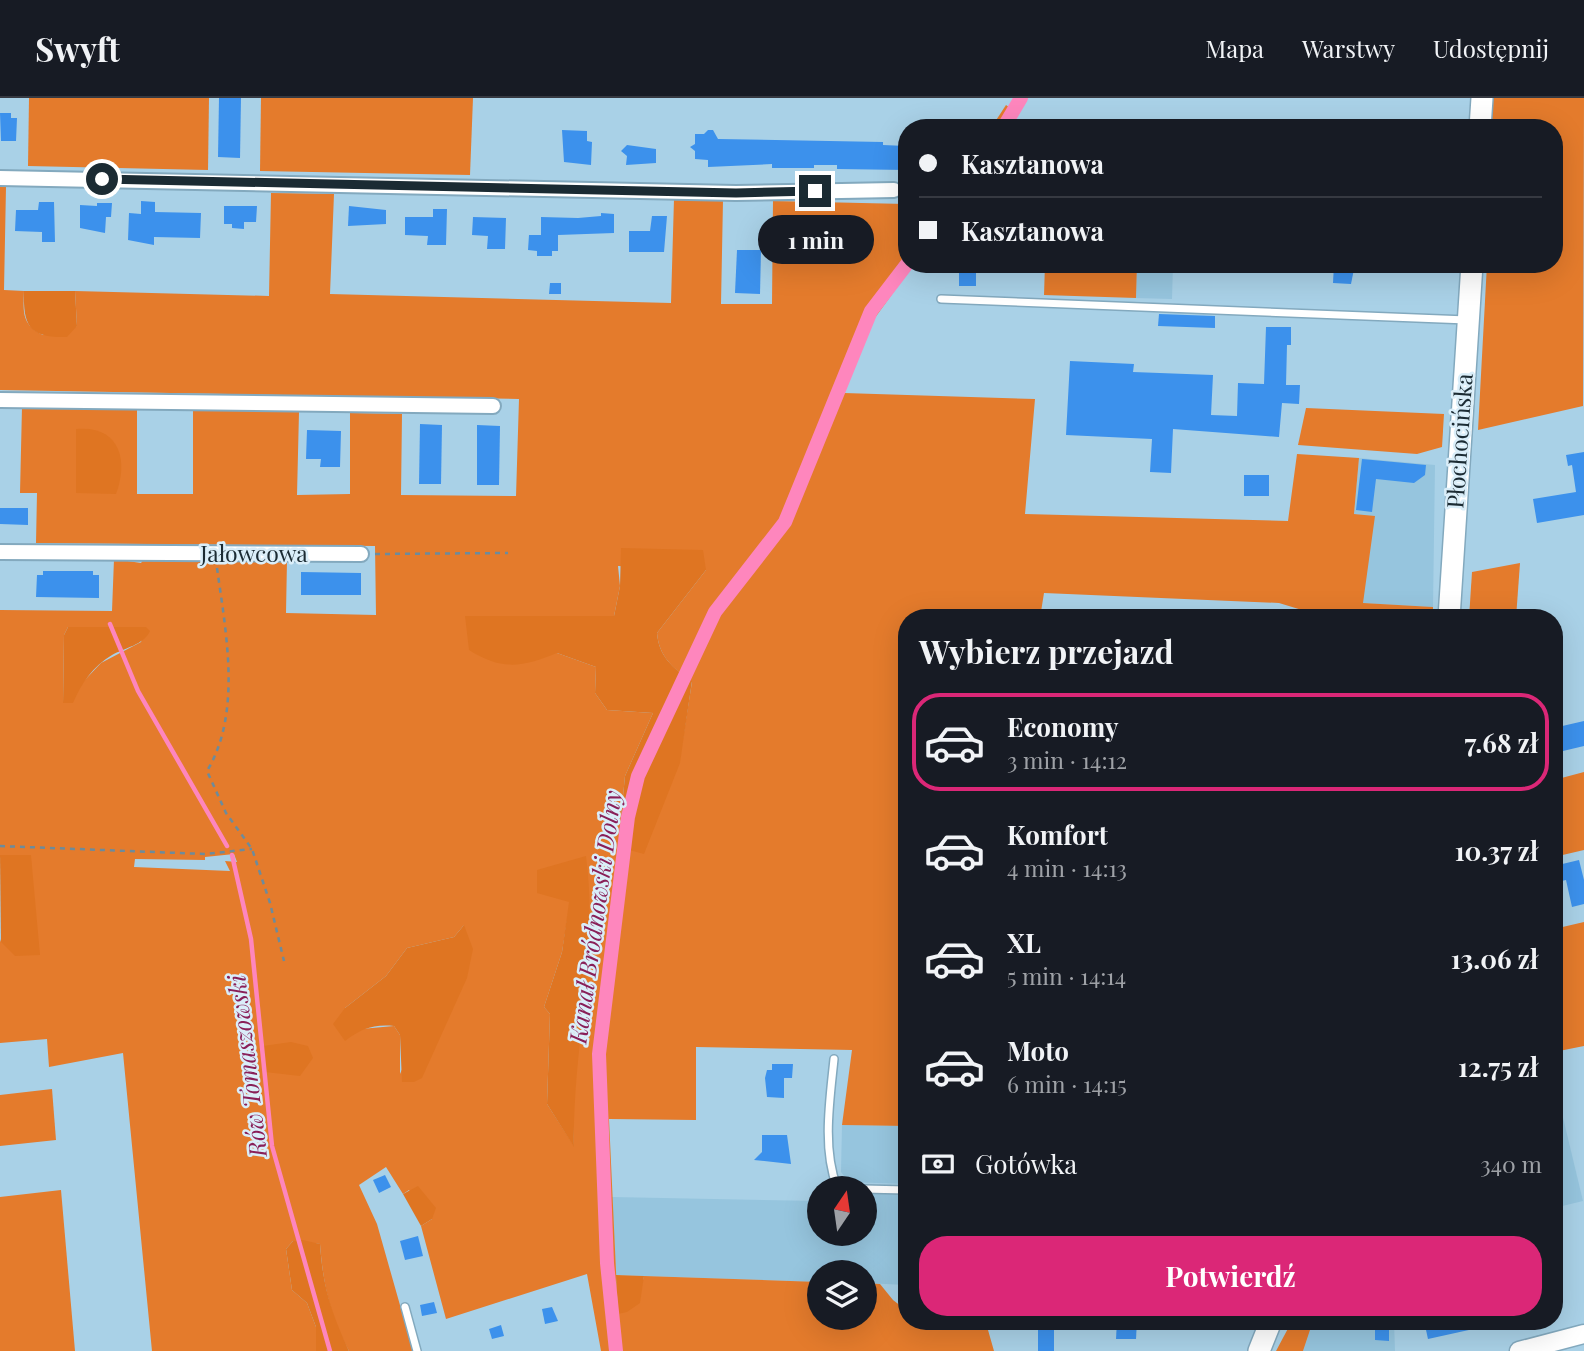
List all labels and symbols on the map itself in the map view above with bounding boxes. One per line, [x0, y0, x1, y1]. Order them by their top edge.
route start [86, 163, 118, 195]
route end [799, 175, 831, 207]
callout: 1 min [757, 216, 873, 264]
street label: Płochocińska [1438, 372, 1479, 509]
street label: Jałowcowa [199, 537, 308, 568]
water label: Kanał Bródnowski Dolny [560, 788, 628, 1046]
water label: Rów Tomaszowski [219, 972, 273, 1160]
north arrow [807, 1176, 877, 1246]

